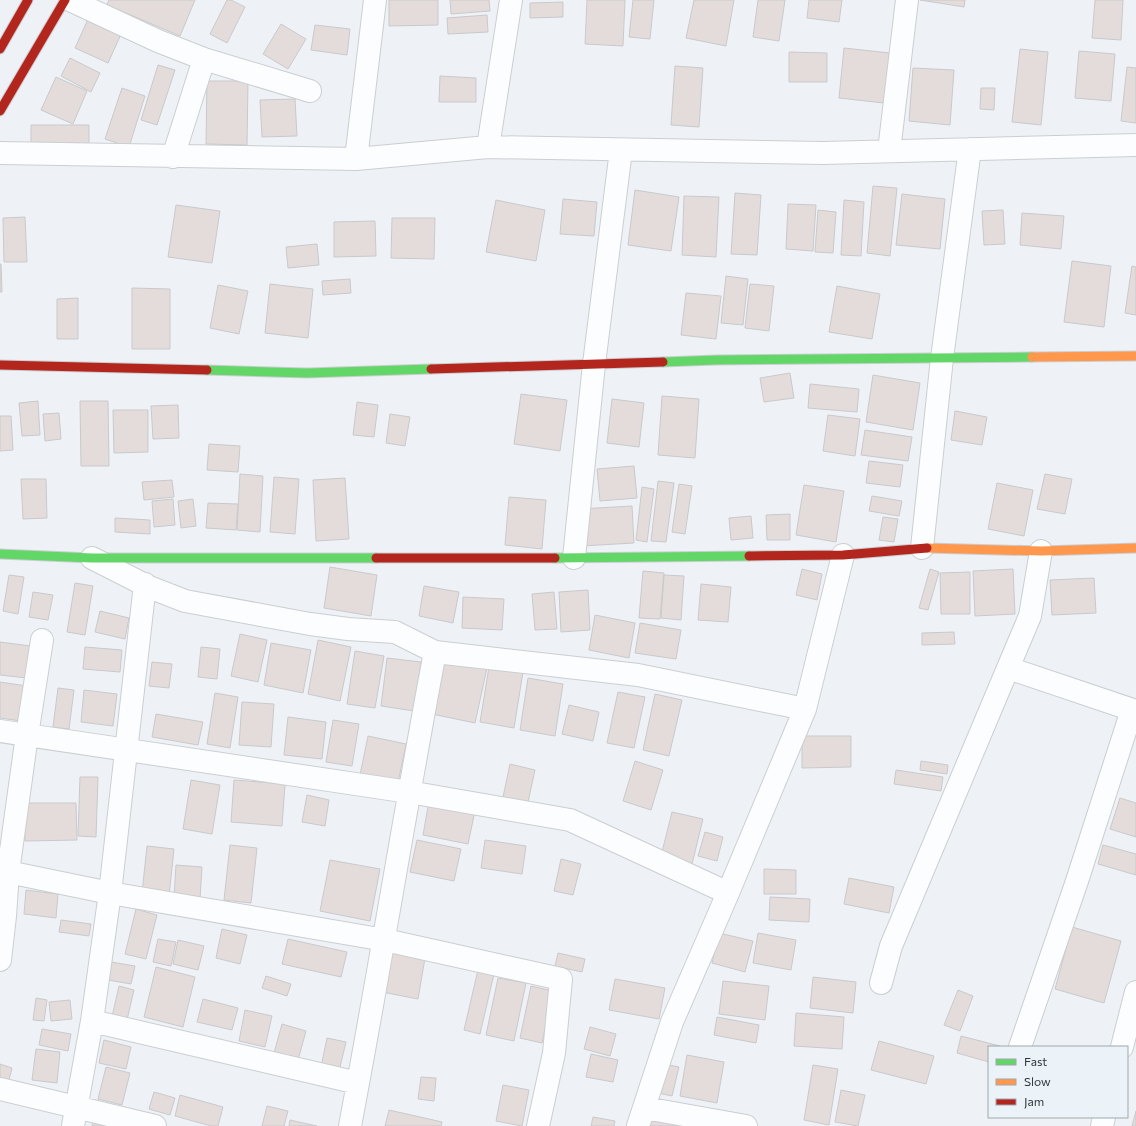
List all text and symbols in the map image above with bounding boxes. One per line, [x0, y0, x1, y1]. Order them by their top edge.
legend [988, 1046, 1128, 1118]
text: Fast [1024, 1054, 1047, 1068]
text: Slow [1024, 1074, 1051, 1088]
text: Jam [1024, 1094, 1044, 1109]

